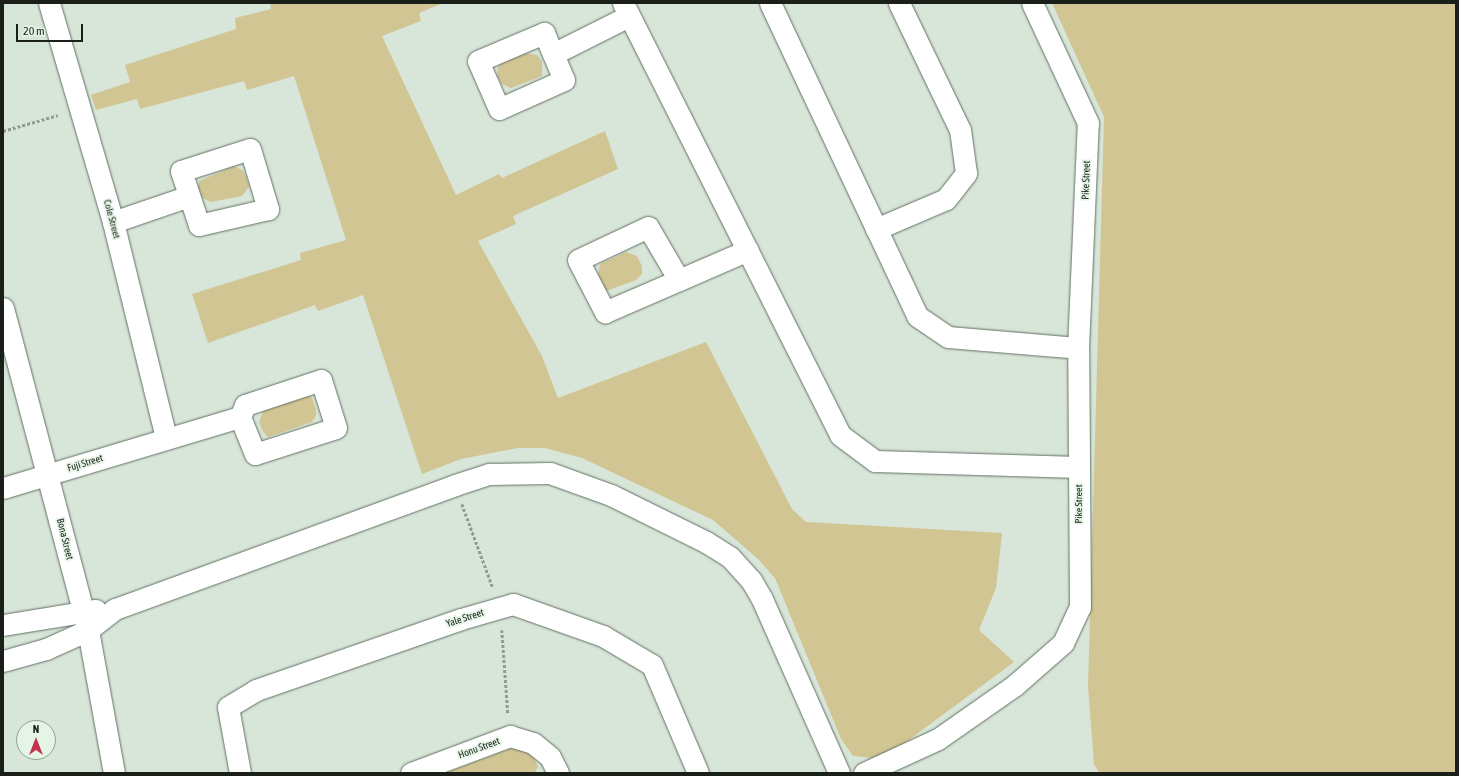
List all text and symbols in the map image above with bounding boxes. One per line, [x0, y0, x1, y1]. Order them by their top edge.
scale bar [18, 16, 85, 42]
text: 20 m [23, 24, 45, 38]
street label: Pike Street [1079, 160, 1093, 200]
street label: Cole Street [101, 198, 123, 240]
street label: Fuji Street [66, 452, 104, 474]
street label: Pike Street [1073, 484, 1085, 524]
street label: Bona Street [54, 517, 76, 561]
street label: Yale Street [445, 606, 485, 630]
north arrow [16, 720, 56, 760]
text: N [33, 723, 39, 735]
street label: Honu Street [457, 735, 501, 761]

